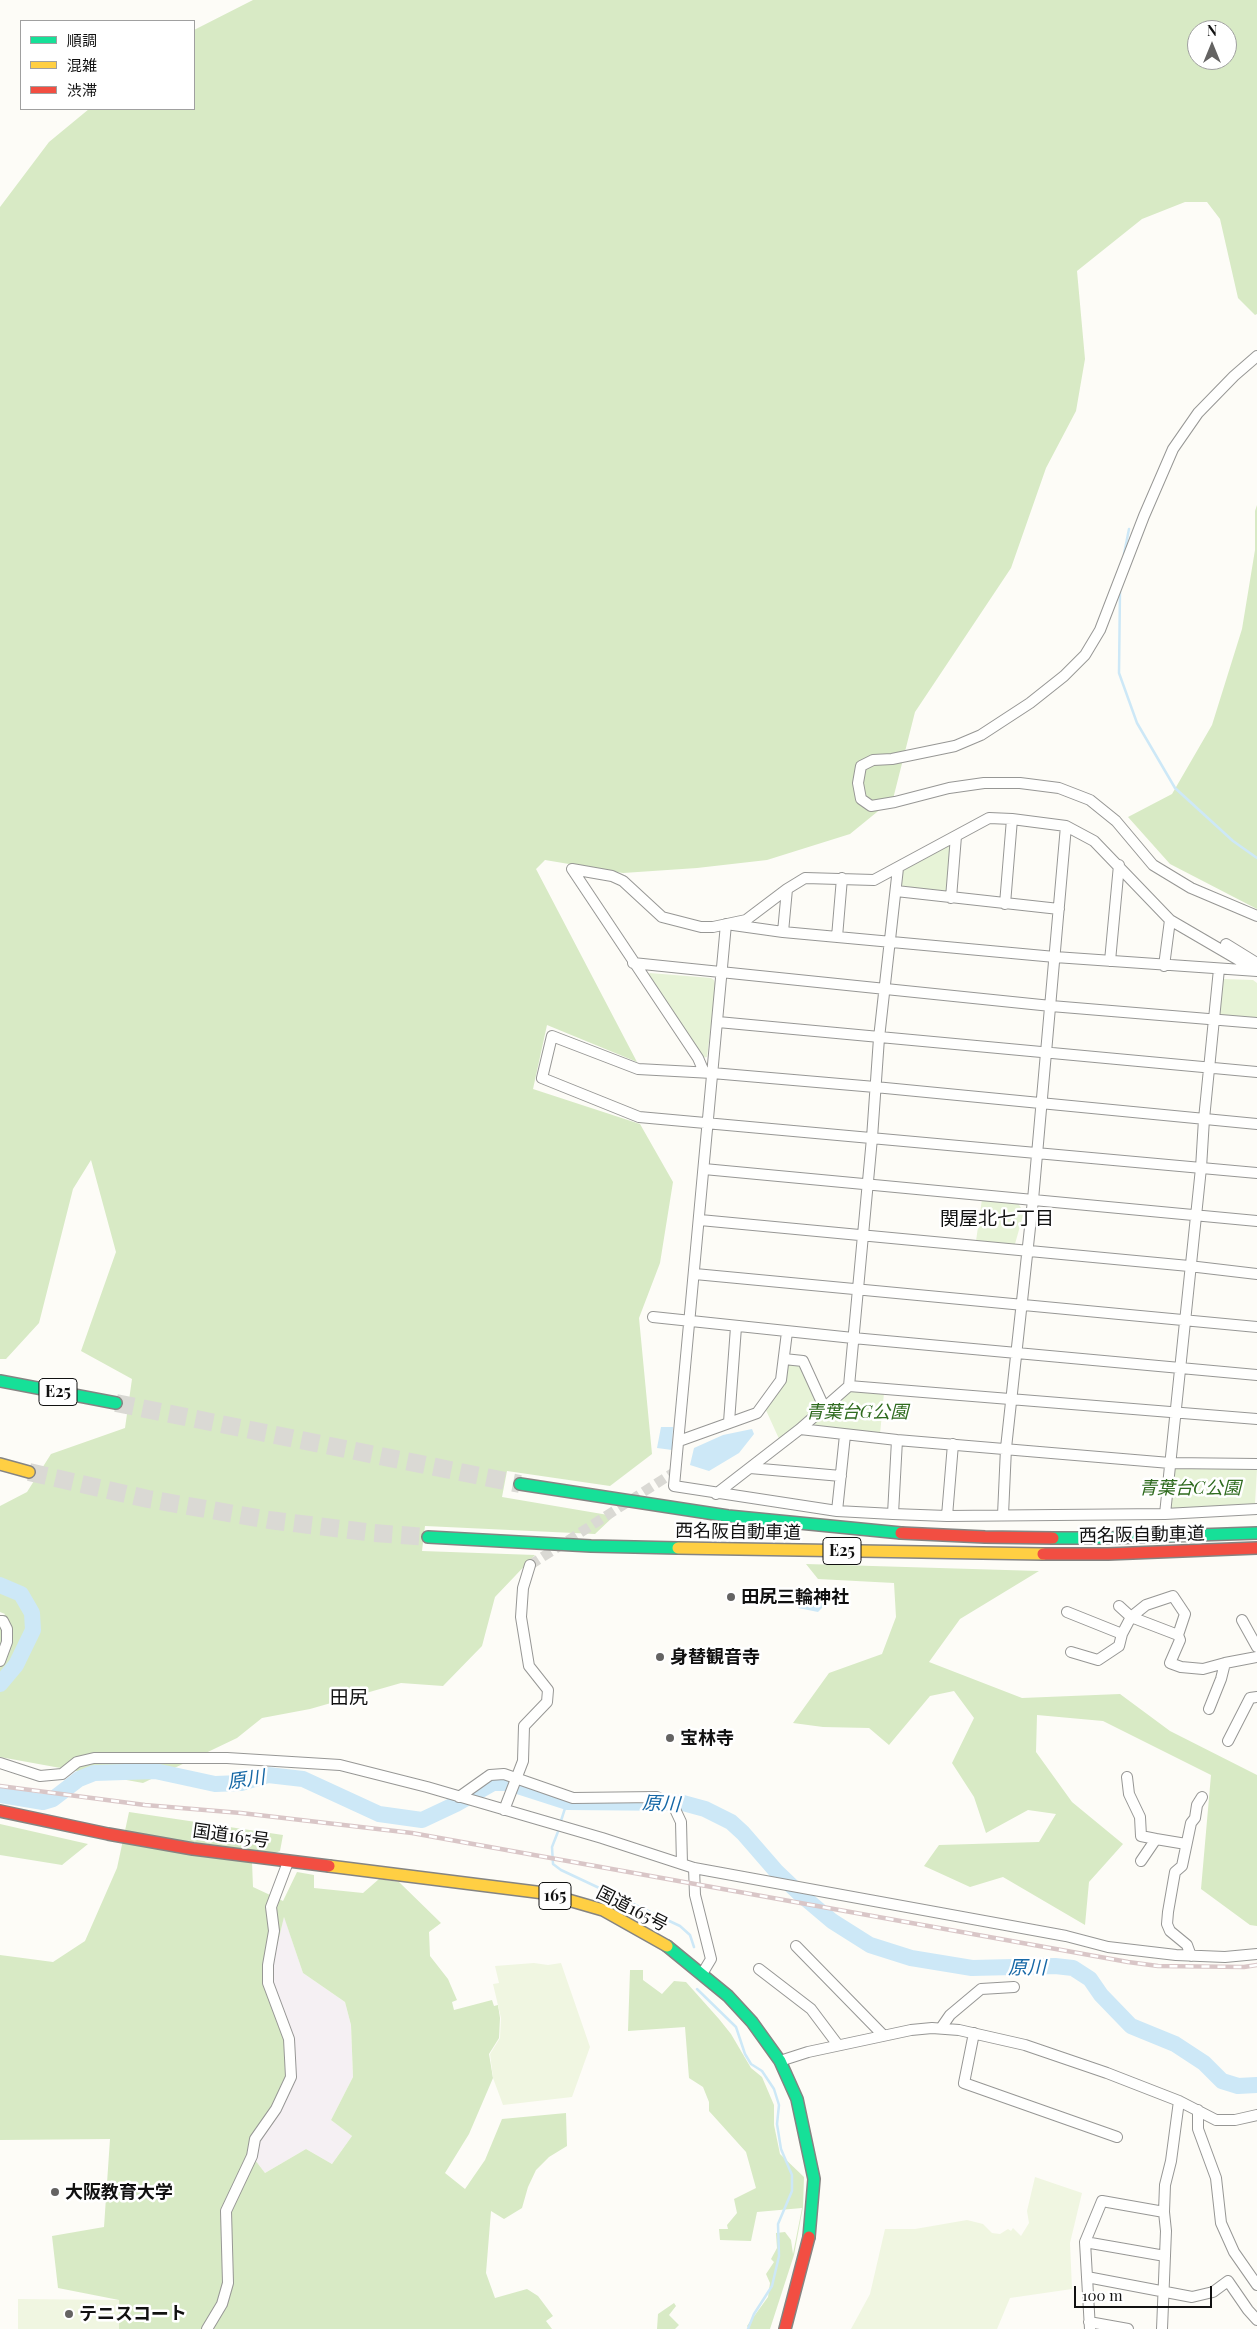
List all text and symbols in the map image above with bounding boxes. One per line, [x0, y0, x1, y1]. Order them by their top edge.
legend [20, 20, 195, 110]
north arrow [1187, 20, 1237, 70]
text: N [1207, 21, 1217, 40]
text: 順調 [67, 30, 97, 50]
text: 混雑 [67, 55, 97, 75]
text: 渋滞 [67, 80, 97, 100]
district label: 関屋北七丁目 [940, 1208, 1054, 1230]
road number: E25 [39, 1378, 77, 1405]
park label: 青葉台G公園 [806, 1401, 908, 1423]
park label: 青葉台C公園 [1139, 1477, 1241, 1499]
street label: 西名阪自動車道 [675, 1520, 801, 1544]
street label: 西名阪自動車道 [1079, 1523, 1205, 1547]
road number: E25 [823, 1538, 861, 1564]
place label: 田尻三輪神社 [741, 1586, 849, 1608]
marker: 田尻三輪神社 [725, 1591, 737, 1603]
place label: 身替観音寺 [670, 1646, 760, 1668]
marker: 身替観音寺 [654, 1651, 666, 1663]
district label: 田尻 [330, 1687, 368, 1709]
place label: 宝林寺 [680, 1727, 734, 1749]
marker: 宝林寺 [664, 1732, 676, 1744]
water label: 原川 [226, 1766, 266, 1794]
water label: 原川 [641, 1792, 681, 1816]
street label: 国道165号 [191, 1820, 271, 1852]
road number: 165 [539, 1882, 571, 1910]
street label: 国道165号 [593, 1882, 671, 1936]
water label: 原川 [1008, 1957, 1046, 1979]
place label: 大阪教育大学 [65, 2181, 173, 2203]
marker: 大阪教育大学 [49, 2186, 61, 2198]
scale bar [1077, 2276, 1214, 2308]
text: 100 m [1082, 2285, 1123, 2305]
place label: テニスコート [79, 2303, 187, 2325]
marker: テニスコート [63, 2308, 75, 2320]

